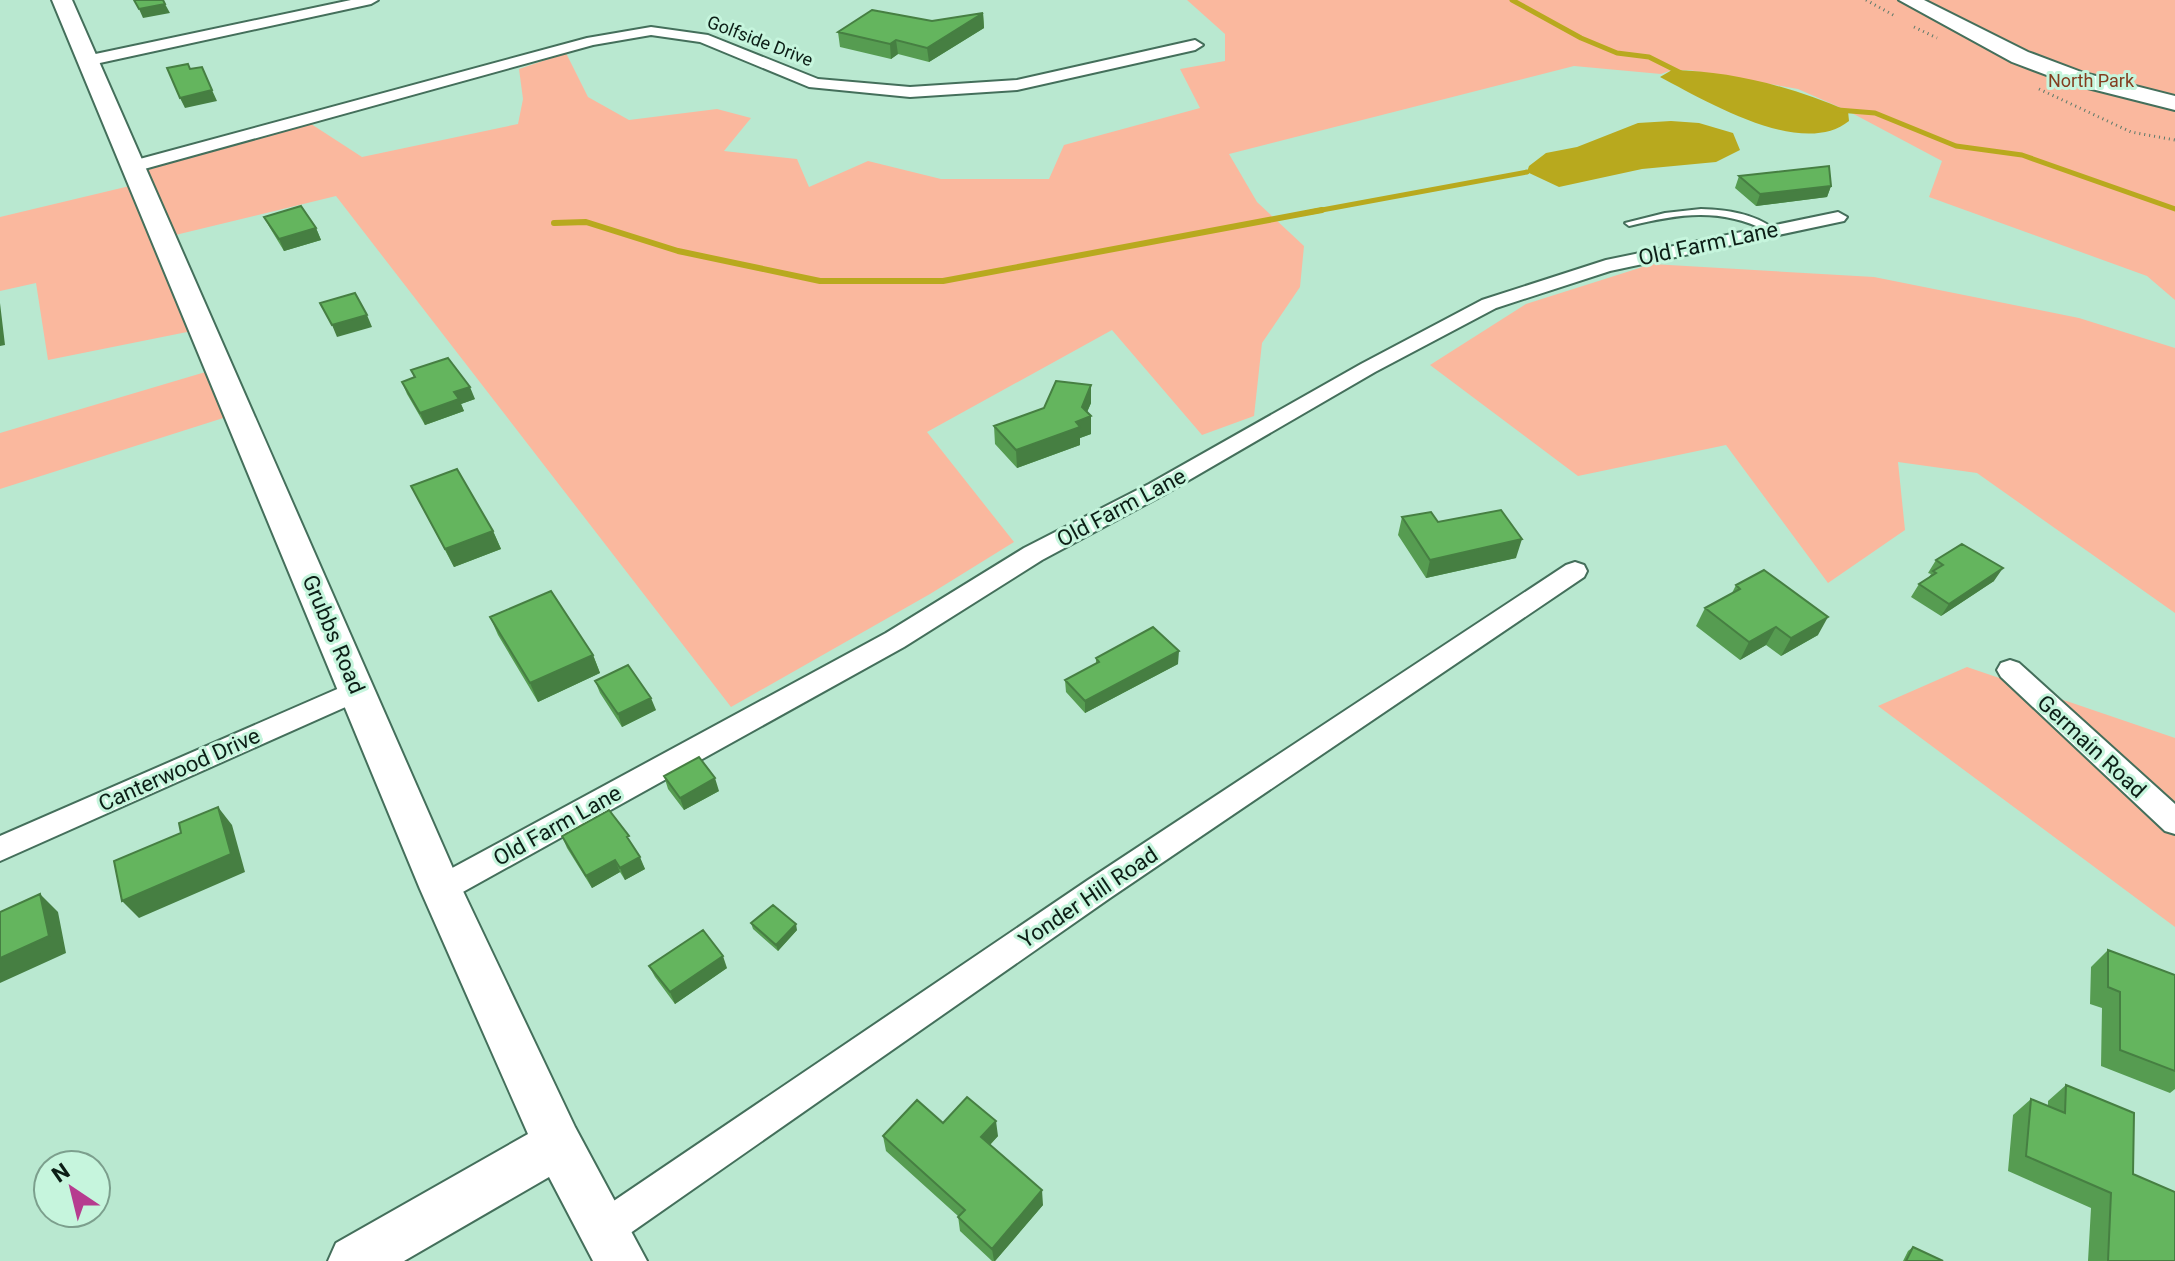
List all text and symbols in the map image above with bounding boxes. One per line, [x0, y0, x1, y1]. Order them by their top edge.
street label: Golfside Drive [704, 11, 816, 70]
park label: North Park [2048, 70, 2135, 91]
street label: Old Farm Lane [1636, 217, 1780, 270]
street label: Old Farm Lane [1053, 463, 1190, 552]
street label: Grubbs Road [297, 571, 370, 697]
street label: Germain Road [2032, 690, 2151, 803]
street label: Canterwood Drive [95, 723, 264, 816]
street label: Old Farm Lane [489, 780, 625, 871]
street label: Yonder Hill Road [1014, 842, 1162, 953]
north arrow [32, 1149, 112, 1229]
text: N [47, 1158, 74, 1188]

